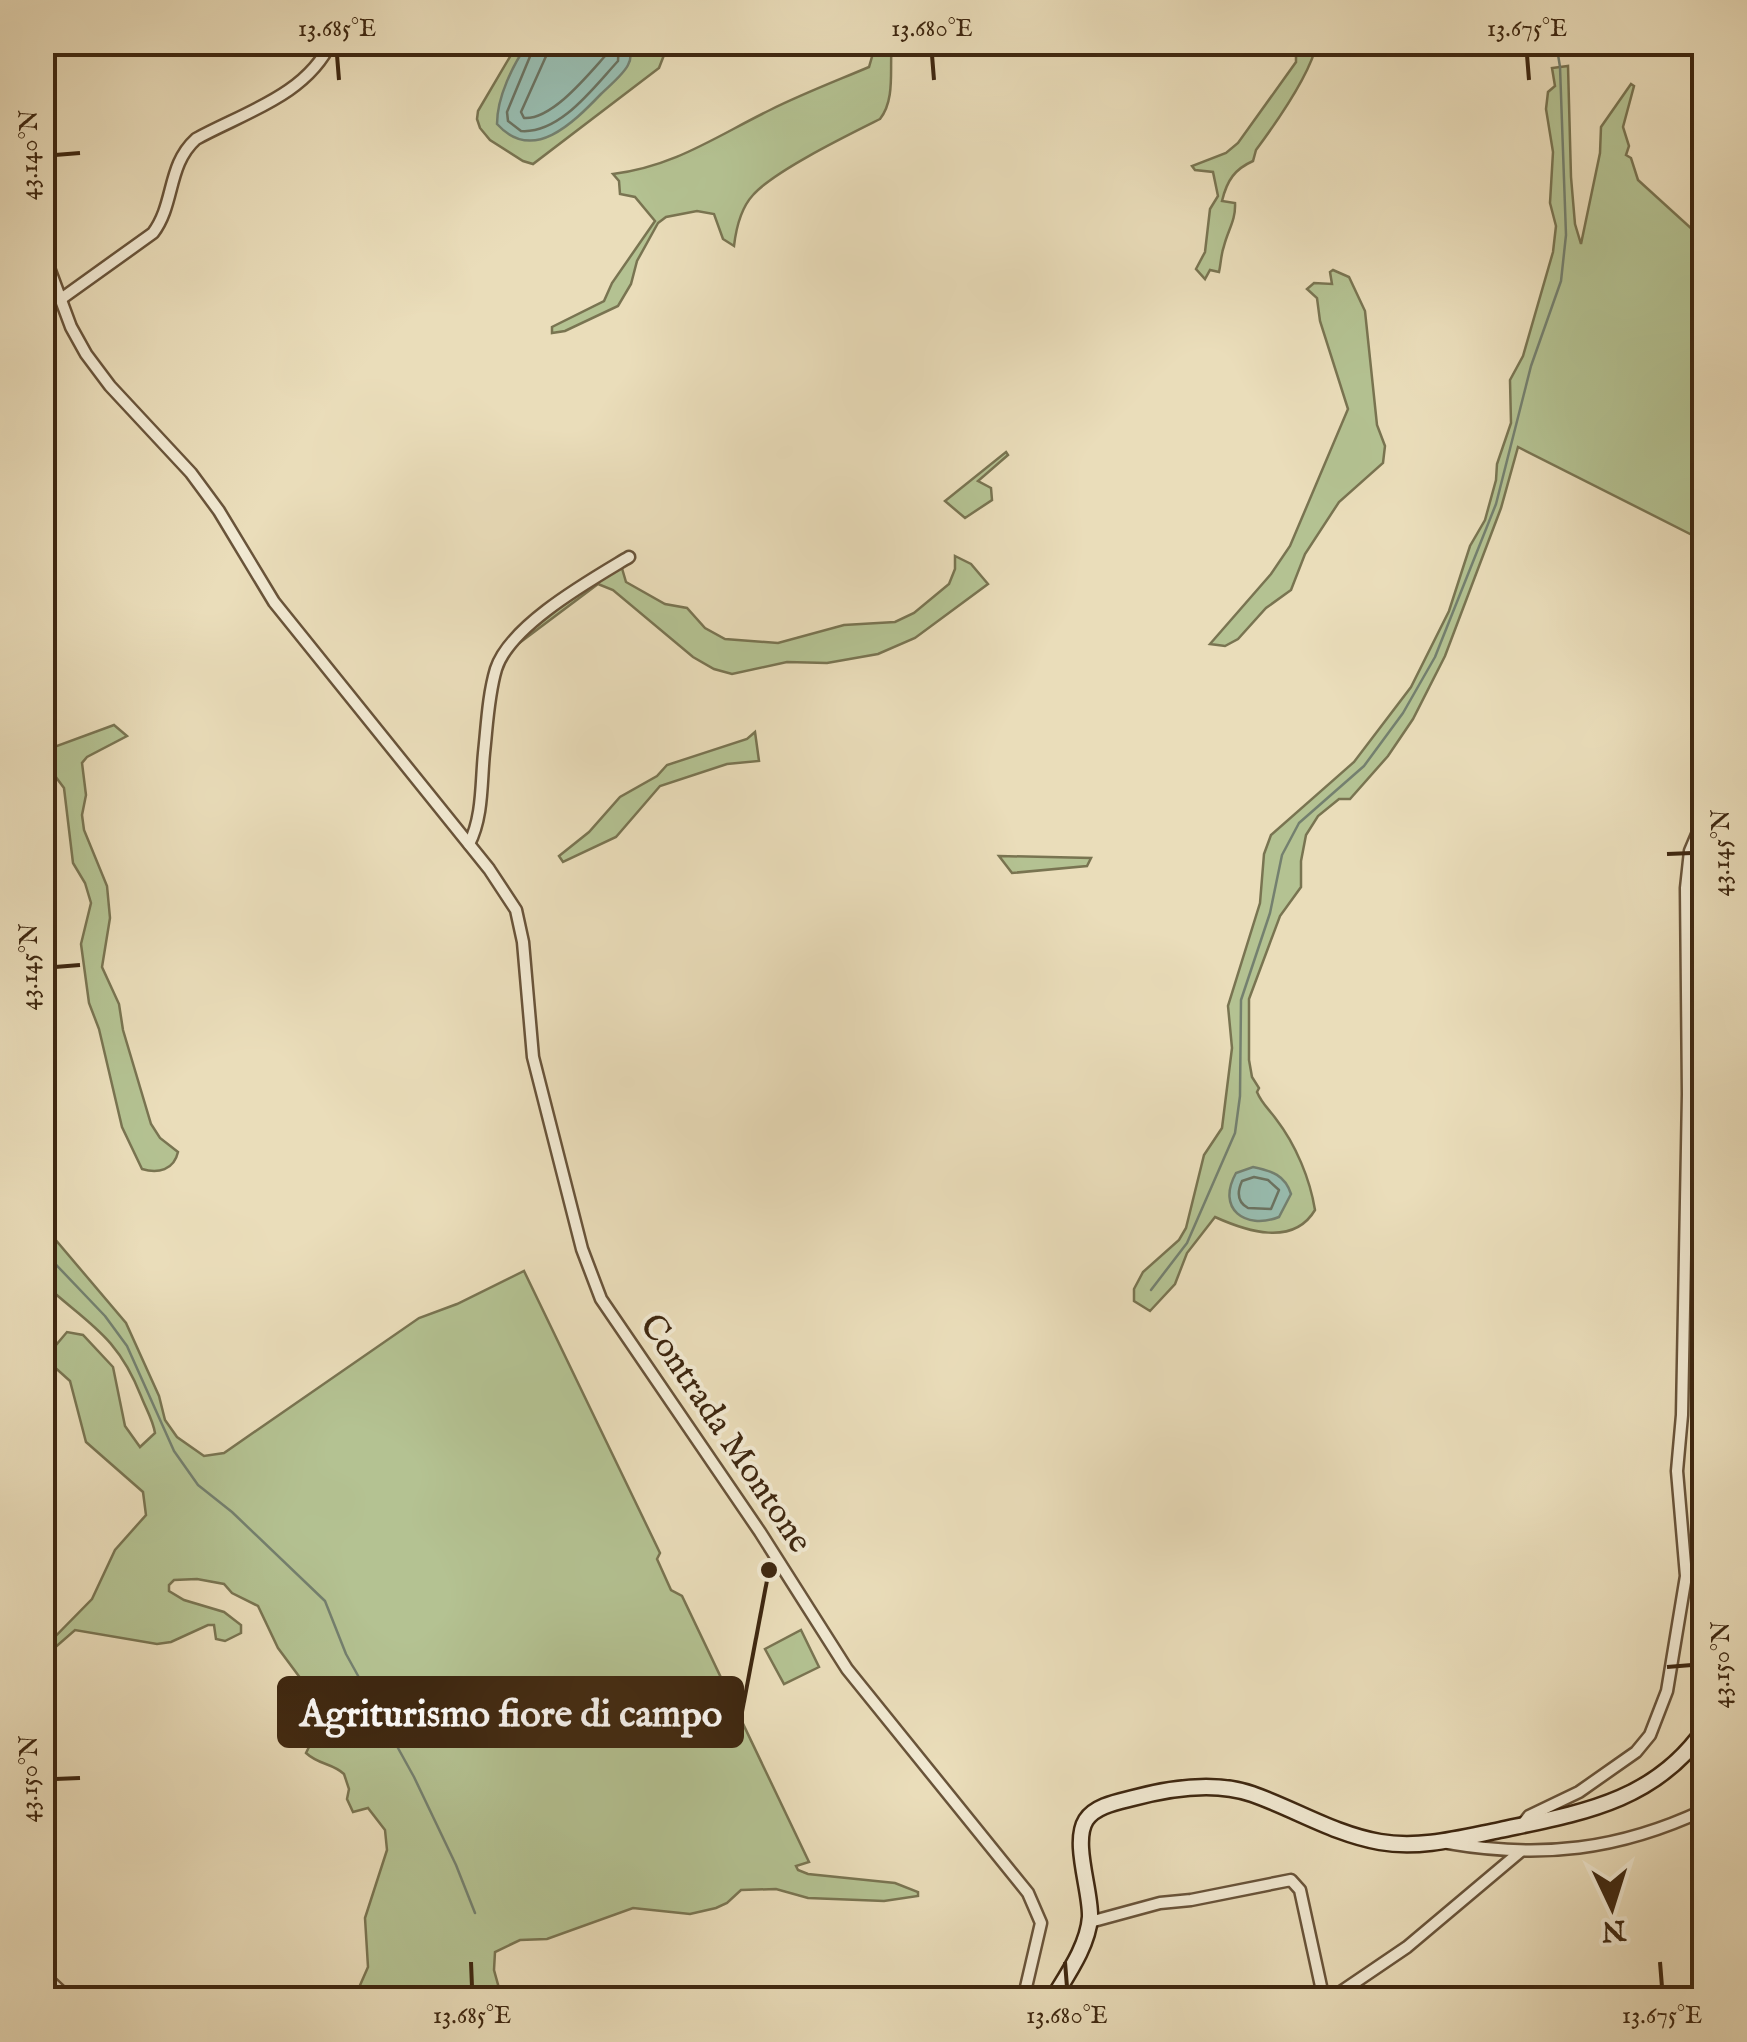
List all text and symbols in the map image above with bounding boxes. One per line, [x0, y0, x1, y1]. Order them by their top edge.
text: 13.685°E [298, 13, 376, 45]
text: 13.680°E [891, 13, 973, 45]
text: 13.675°E [1487, 13, 1567, 45]
text: 43.140°N [14, 110, 46, 200]
text: 43.145°N [1706, 809, 1738, 897]
text: 43.145°N [14, 923, 46, 1011]
street label: Contrada Montone [628, 1306, 822, 1562]
text: 43.150°N [1706, 1621, 1738, 1709]
callout: Agriturismo fiore di campo [279, 1678, 742, 1746]
text: Agriturismo fiore di campo [298, 1692, 722, 1740]
text: 43.150°N [14, 1735, 46, 1823]
north arrow [1562, 1857, 1662, 1957]
text: N [1600, 1911, 1628, 1948]
text: 13.685°E [433, 2000, 511, 2032]
text: 13.680°E [1026, 2000, 1108, 2032]
text: 13.675°E [1622, 2000, 1702, 2032]

